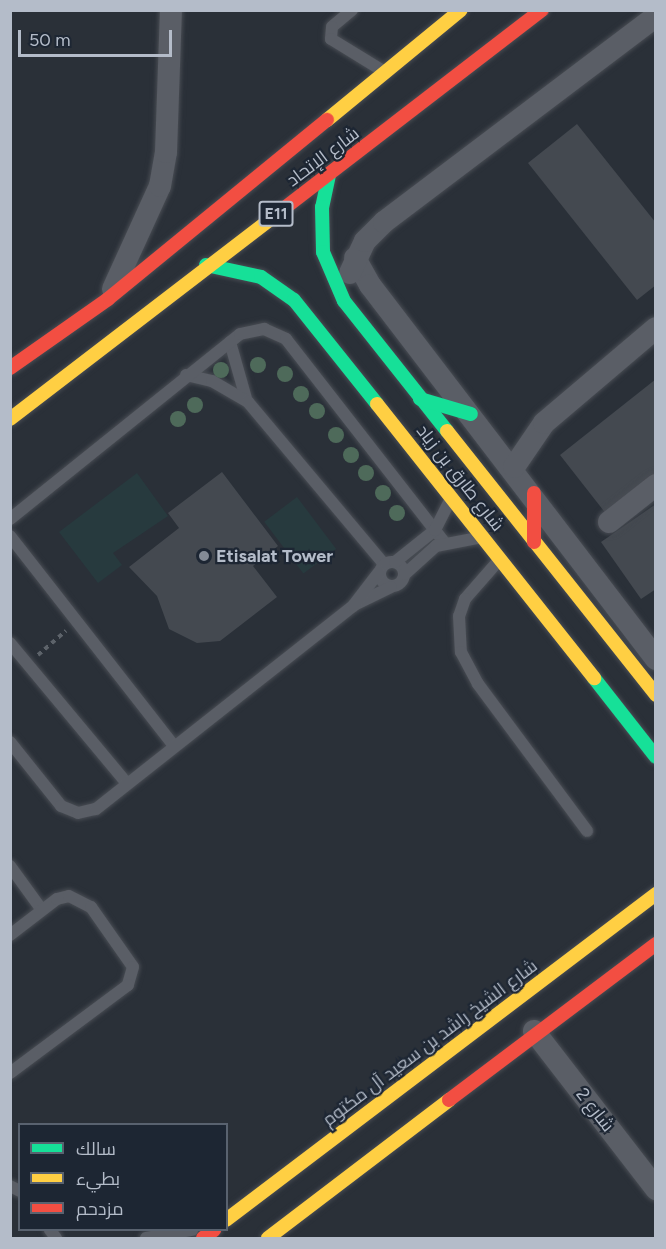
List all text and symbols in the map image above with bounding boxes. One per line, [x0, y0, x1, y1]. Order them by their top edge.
scale bar [21, 18, 176, 56]
text: 50 m [29, 29, 71, 51]
street label: شارع الإتحاد [282, 123, 364, 191]
road number: E11 [258, 201, 294, 227]
street label: شارع طارق بن زياد [412, 420, 508, 536]
place label: Etisalat Tower [216, 545, 333, 567]
marker: Etisalat Tower [197, 549, 211, 563]
street label: شارع الشيخ راشد بن سعيد آل مكتوم [318, 955, 542, 1131]
street label: شارع 2 [571, 1084, 619, 1136]
legend [18, 1123, 228, 1231]
text: سالك [76, 1138, 116, 1160]
text: بطيء [76, 1168, 120, 1190]
text: مزدحم [76, 1198, 124, 1220]

